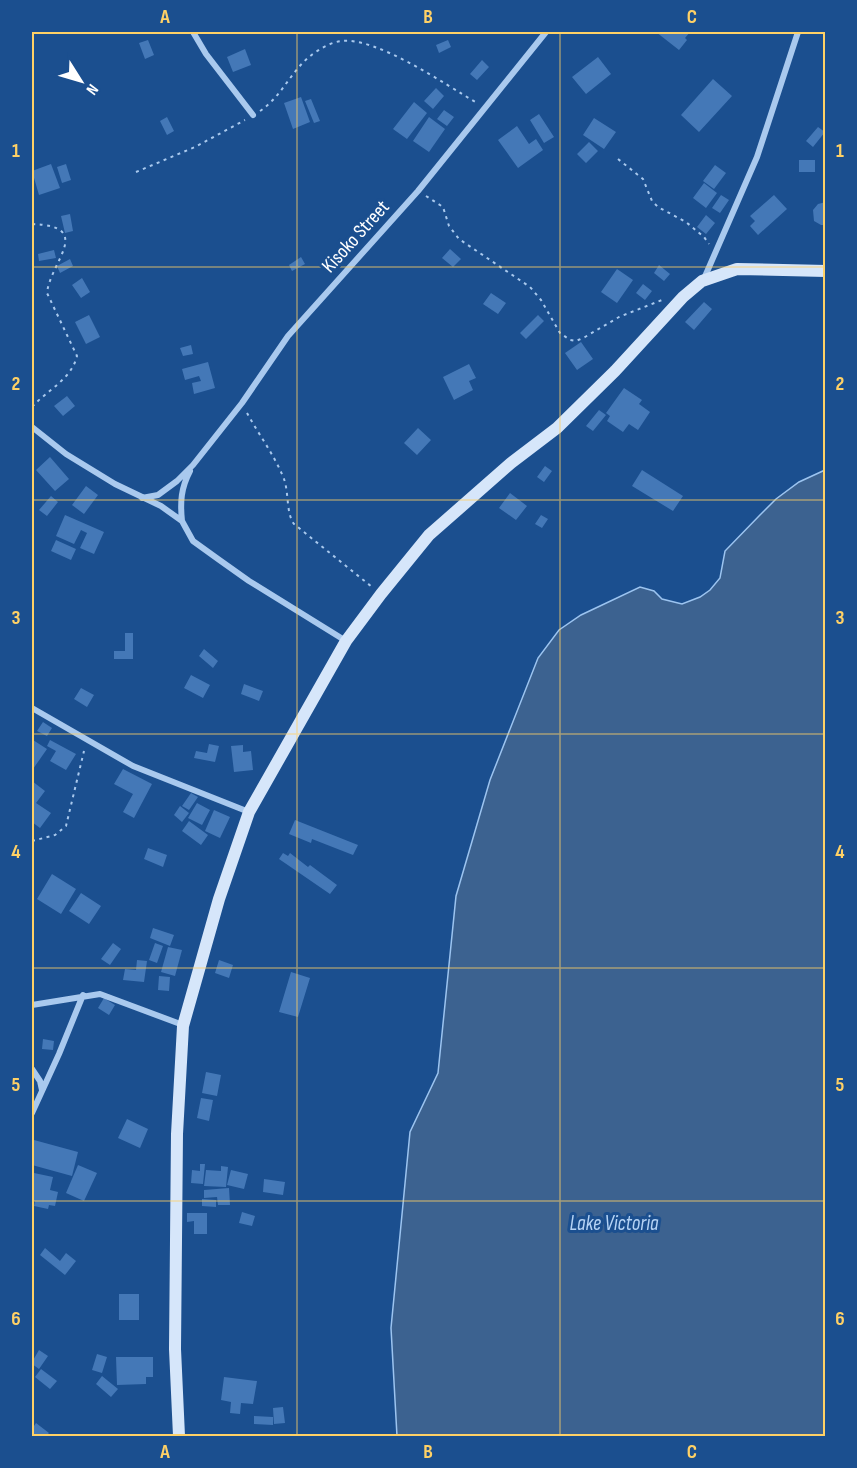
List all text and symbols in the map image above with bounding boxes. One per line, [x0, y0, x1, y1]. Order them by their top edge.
text: A [159, 5, 170, 29]
text: B [423, 5, 433, 29]
text: C [687, 5, 697, 29]
north arrow [51, 51, 111, 111]
text: N [82, 80, 102, 98]
text: 1 [12, 139, 20, 163]
text: 1 [836, 139, 844, 163]
street label: Kisoko Street [317, 195, 395, 278]
text: 2 [12, 372, 20, 396]
text: 2 [836, 372, 844, 396]
text: 3 [12, 606, 21, 630]
text: 3 [836, 606, 845, 630]
text: 4 [11, 840, 21, 864]
text: 4 [835, 840, 845, 864]
text: 5 [12, 1073, 21, 1097]
text: 5 [836, 1073, 845, 1097]
water label: Lake Victoria [570, 1211, 659, 1236]
text: 6 [11, 1307, 21, 1331]
text: 6 [835, 1307, 845, 1331]
text: A [159, 1440, 170, 1464]
text: B [423, 1440, 433, 1464]
text: C [687, 1440, 697, 1464]

